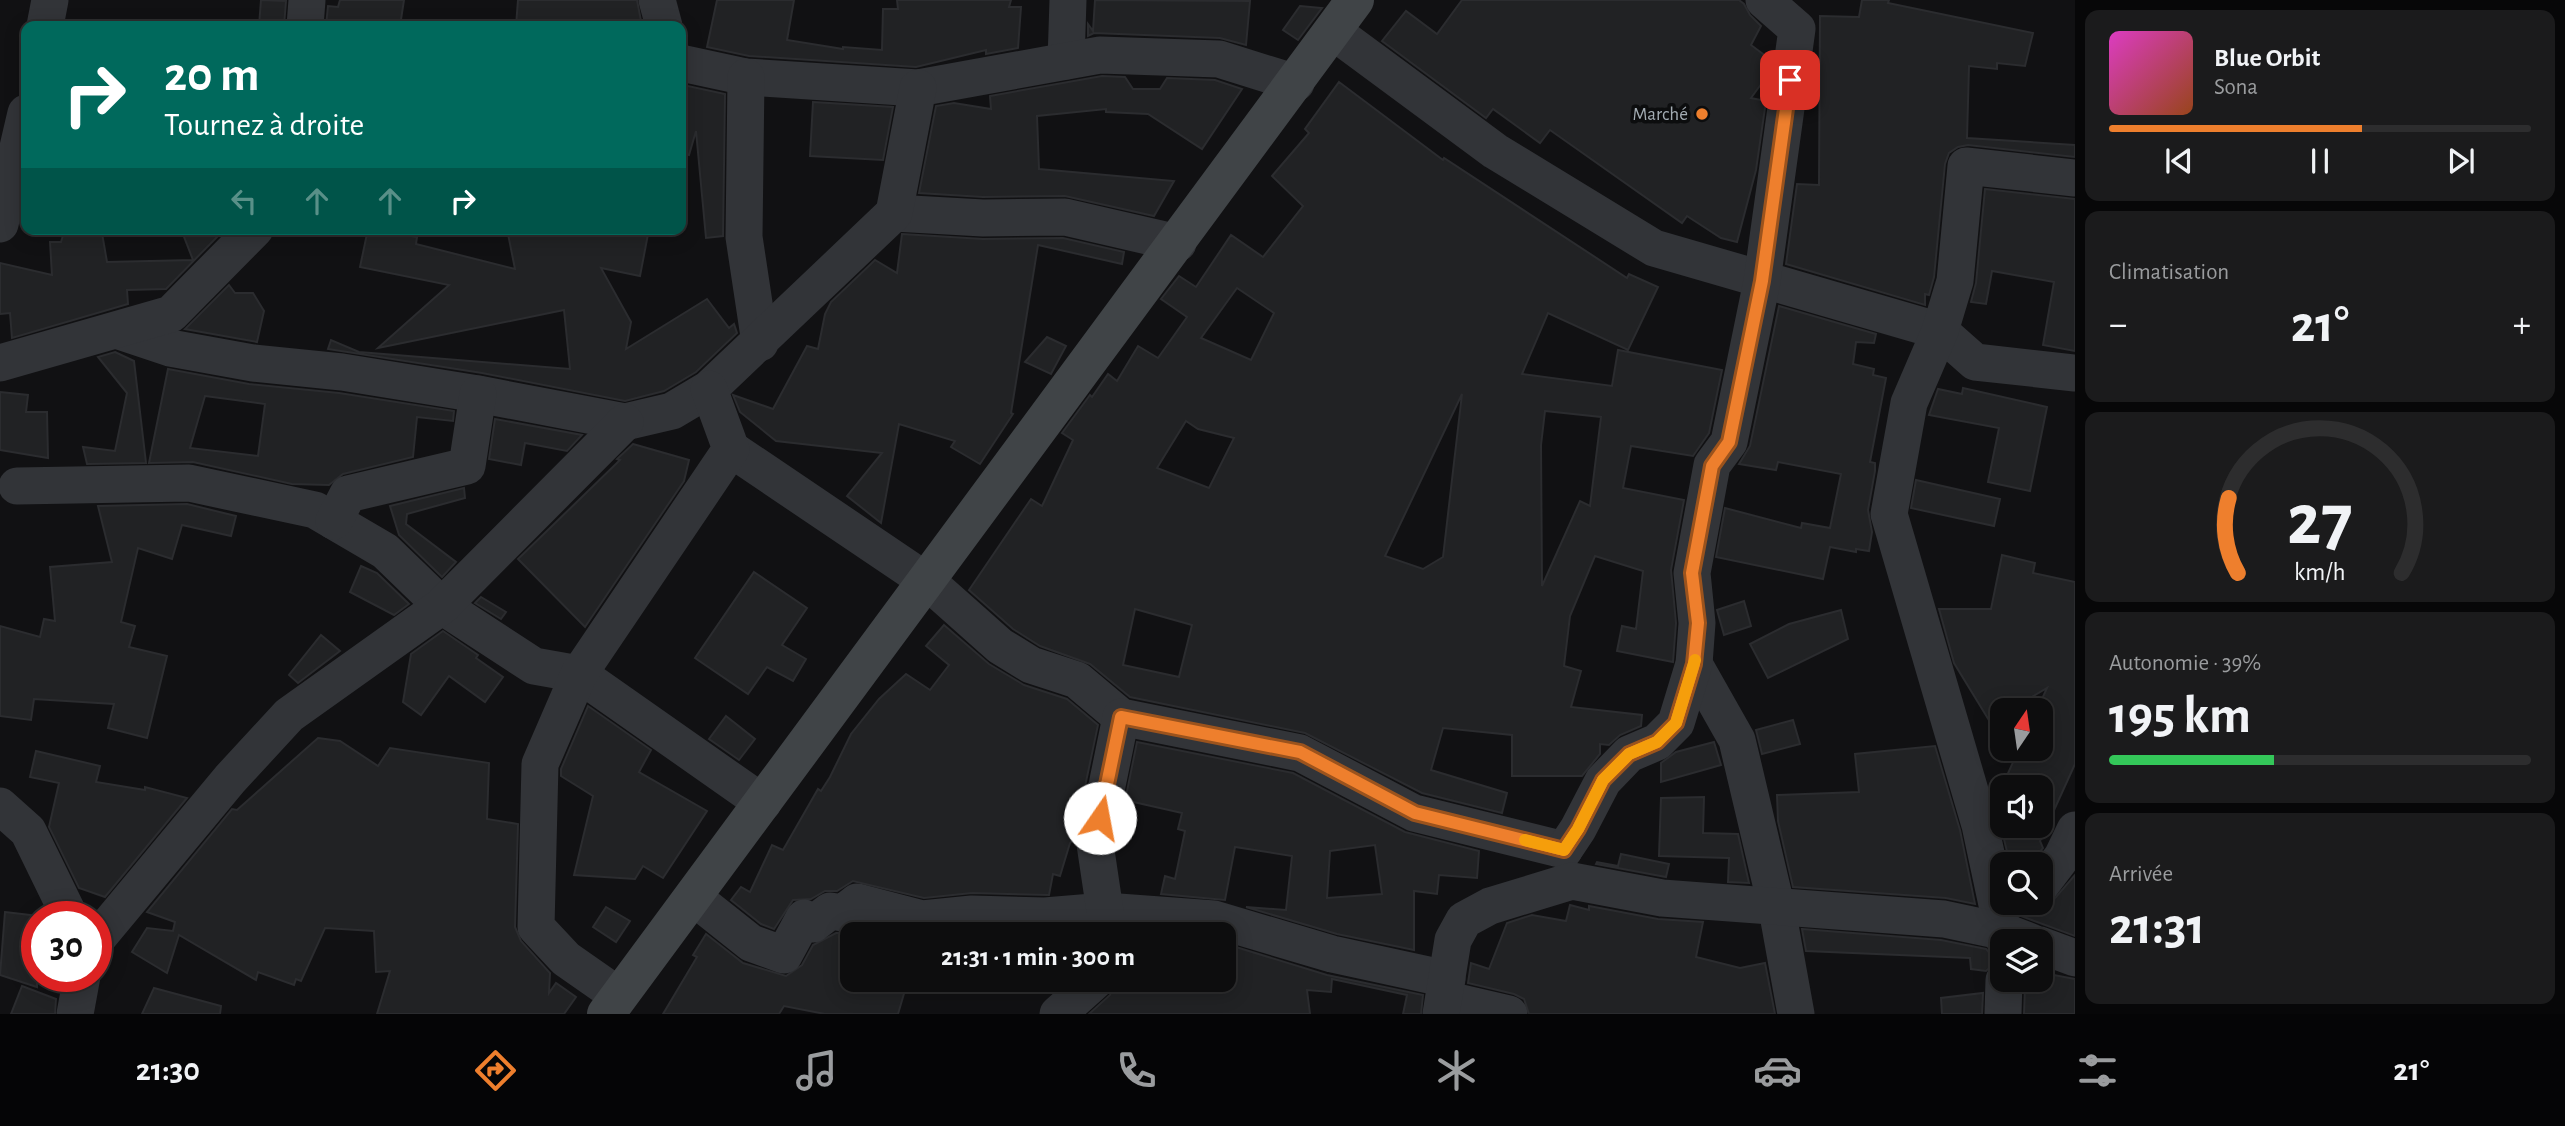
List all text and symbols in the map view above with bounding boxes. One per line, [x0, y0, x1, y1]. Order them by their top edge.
text: Blue Orbit [2214, 45, 2320, 71]
icon: right [49, 49, 140, 140]
pin [1760, 50, 1820, 110]
text: 20 m [164, 51, 260, 100]
icon: arrive [1771, 61, 1809, 99]
text: Sona [2214, 76, 2258, 99]
place label: Marché [1633, 105, 1688, 124]
marker: Marché [1694, 106, 1710, 122]
text: Tournez à droite [164, 109, 364, 141]
icon: previous [2160, 142, 2198, 180]
icon: pause [2301, 142, 2339, 180]
icon: next [2442, 142, 2480, 180]
icon: left [225, 182, 263, 220]
icon: ahead [298, 182, 336, 220]
icon: ahead [371, 182, 409, 220]
icon: right [444, 182, 482, 220]
text: Climatisation [2109, 261, 2229, 284]
text: 21° [2291, 299, 2349, 351]
text: − [2109, 306, 2127, 344]
text: + [2513, 306, 2531, 344]
text: 27 [2287, 485, 2353, 558]
text: km/h [2294, 560, 2346, 585]
text: Autonomie · 39% [2109, 652, 2261, 675]
text: 195 km [2109, 690, 2251, 742]
north arrow [1990, 698, 2053, 761]
map controls [1990, 698, 2053, 992]
button: sound [1990, 775, 2053, 838]
position arrow [1063, 781, 1137, 855]
button: search [1990, 852, 2053, 915]
text: Arrivée [2109, 863, 2173, 886]
speed limit sign: 30 [21, 901, 112, 992]
text: 21:31 [2109, 901, 2205, 953]
button: layers [1990, 929, 2053, 992]
text: 21:31 · 1 min · 300 m [941, 944, 1135, 970]
icon: directions [471, 1046, 520, 1095]
icon: music [792, 1046, 841, 1095]
icon: phone [1112, 1046, 1161, 1095]
icon: climate [1432, 1046, 1481, 1095]
icon: car [1753, 1046, 1802, 1095]
icon: filters [2073, 1046, 2122, 1095]
text: 21:30 [136, 1054, 200, 1086]
text: 21° [2393, 1054, 2429, 1086]

